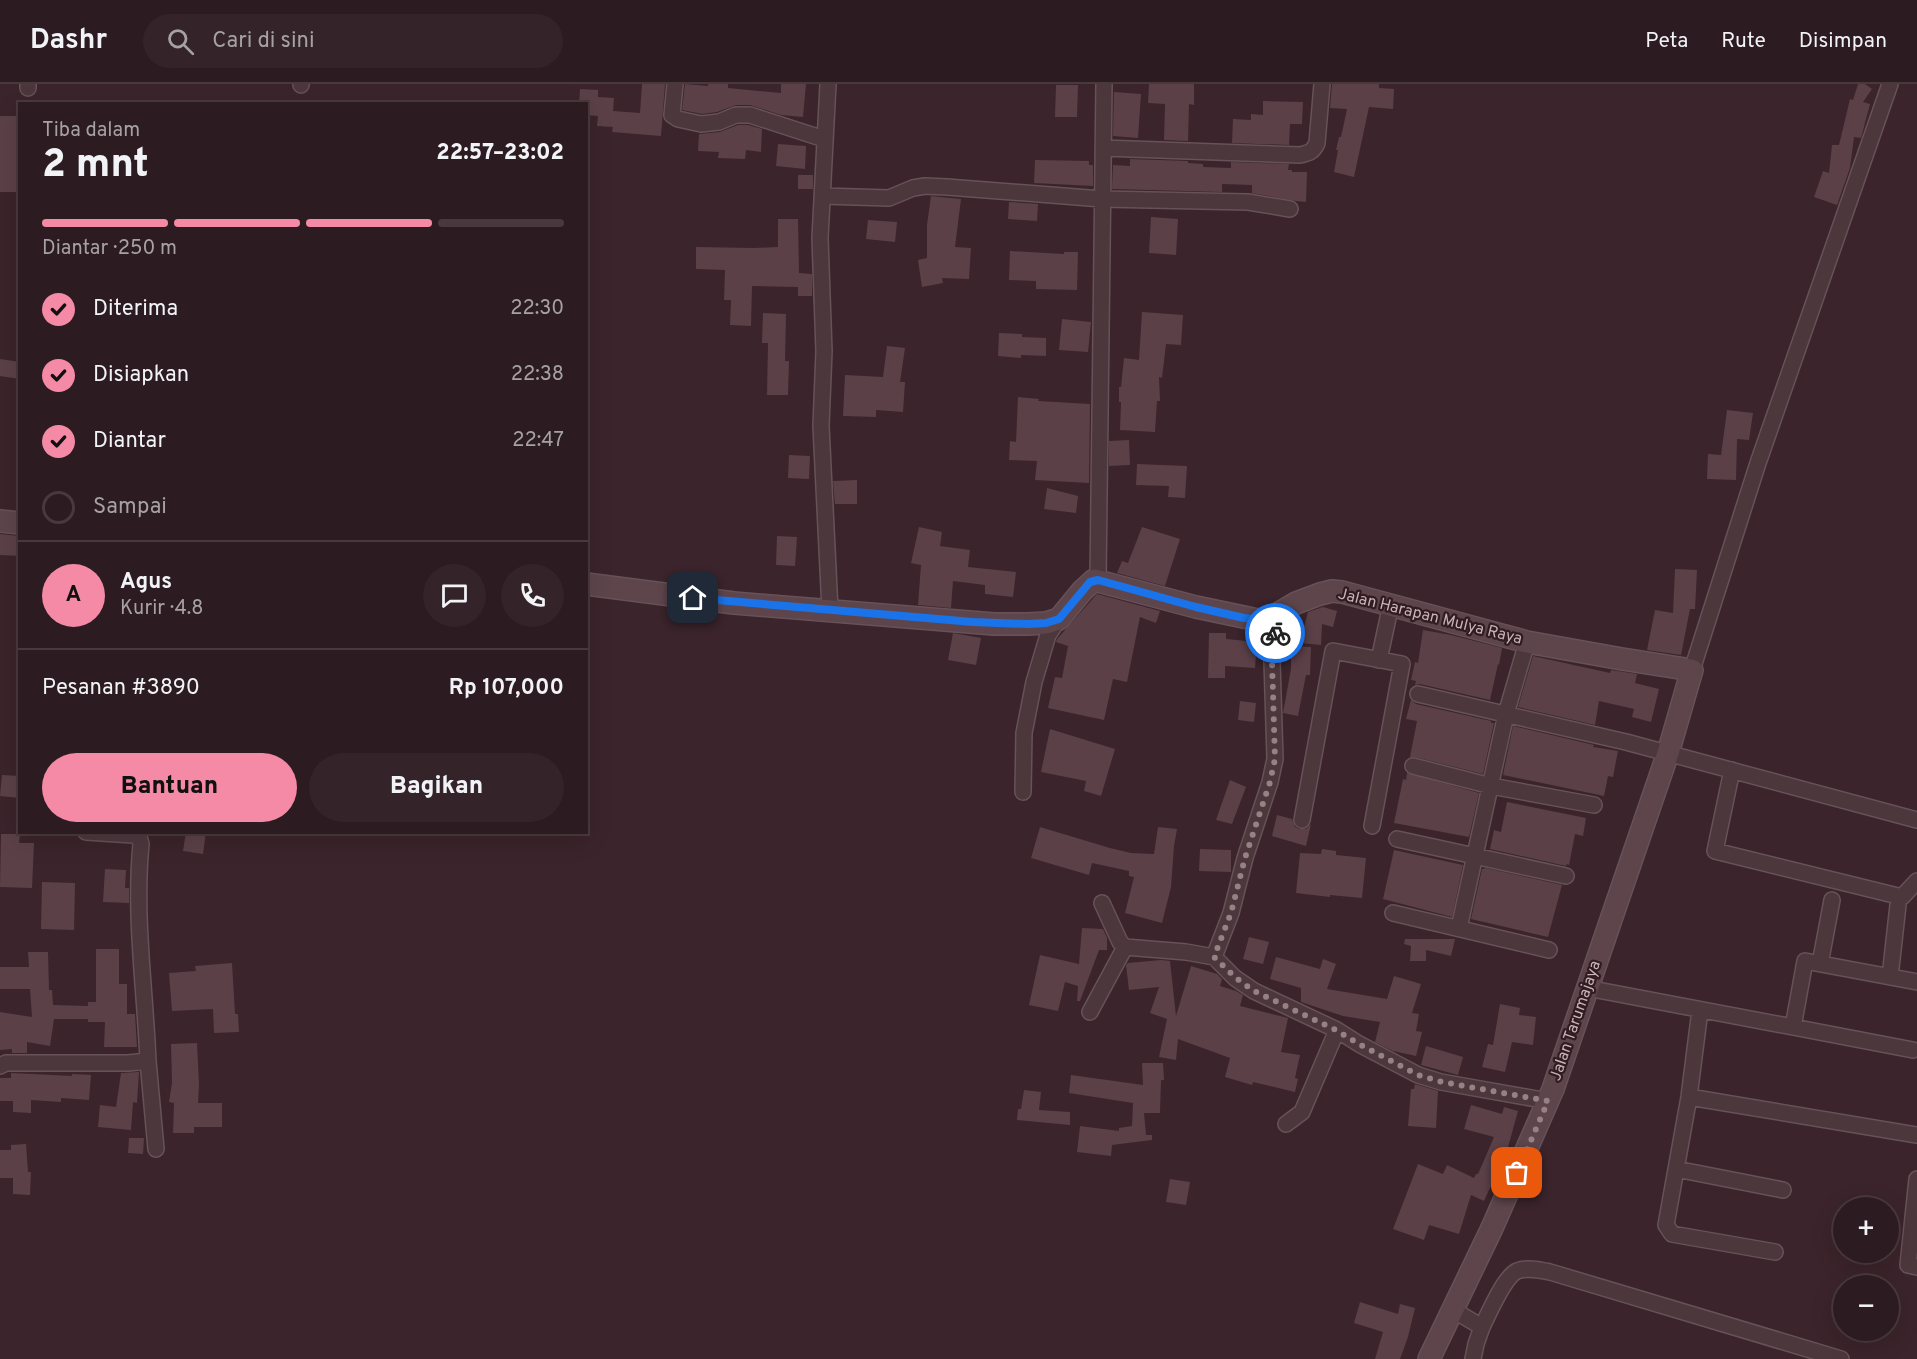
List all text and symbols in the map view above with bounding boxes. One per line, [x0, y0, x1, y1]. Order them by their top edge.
search box [143, 14, 563, 68]
text: Dashr [30, 23, 107, 59]
icon: search [164, 25, 197, 58]
text: Cari di sini [212, 28, 314, 55]
text: Peta [1645, 28, 1688, 55]
text: Rute [1721, 28, 1766, 55]
text: Disimpan [1799, 28, 1887, 55]
text: Tiba dalam [42, 118, 140, 144]
text: 22:57–23:02 [436, 140, 564, 167]
text: 2 mnt [42, 142, 149, 191]
text: Diantar · 250 m [42, 236, 177, 262]
icon: check [42, 293, 75, 326]
text: Diterima [93, 296, 178, 323]
text: 22:30 [510, 296, 564, 322]
icon: check [42, 359, 75, 392]
text: Disiapkan [93, 362, 189, 389]
text: 22:38 [511, 362, 564, 388]
icon: check [42, 425, 75, 458]
text: Diantar [93, 428, 166, 455]
text: 22:47 [512, 428, 564, 454]
text: Sampai [93, 494, 167, 521]
button: chat [423, 564, 486, 627]
button: phone [501, 564, 564, 627]
text: Agus [120, 569, 172, 596]
pin [667, 572, 718, 623]
icon: home [676, 581, 709, 614]
text: A [66, 582, 81, 609]
street label: Jalan Harapan Mulya Raya [1336, 584, 1524, 650]
text: Kurir · 4.8 [120, 596, 204, 622]
courier [1245, 603, 1305, 663]
icon: bike [1259, 617, 1292, 650]
text: Pesanan #3890 [42, 675, 200, 702]
text: Rp 107,000 [449, 675, 564, 702]
button: Bantuan [42, 753, 297, 822]
button: Bagikan [309, 753, 564, 822]
street label: Jalan Tarumajaya [1546, 958, 1606, 1084]
pin [1491, 1147, 1542, 1198]
icon: bag [1500, 1156, 1533, 1189]
map controls [1833, 1197, 1899, 1341]
button: + [1833, 1197, 1899, 1263]
button: − [1833, 1275, 1899, 1341]

